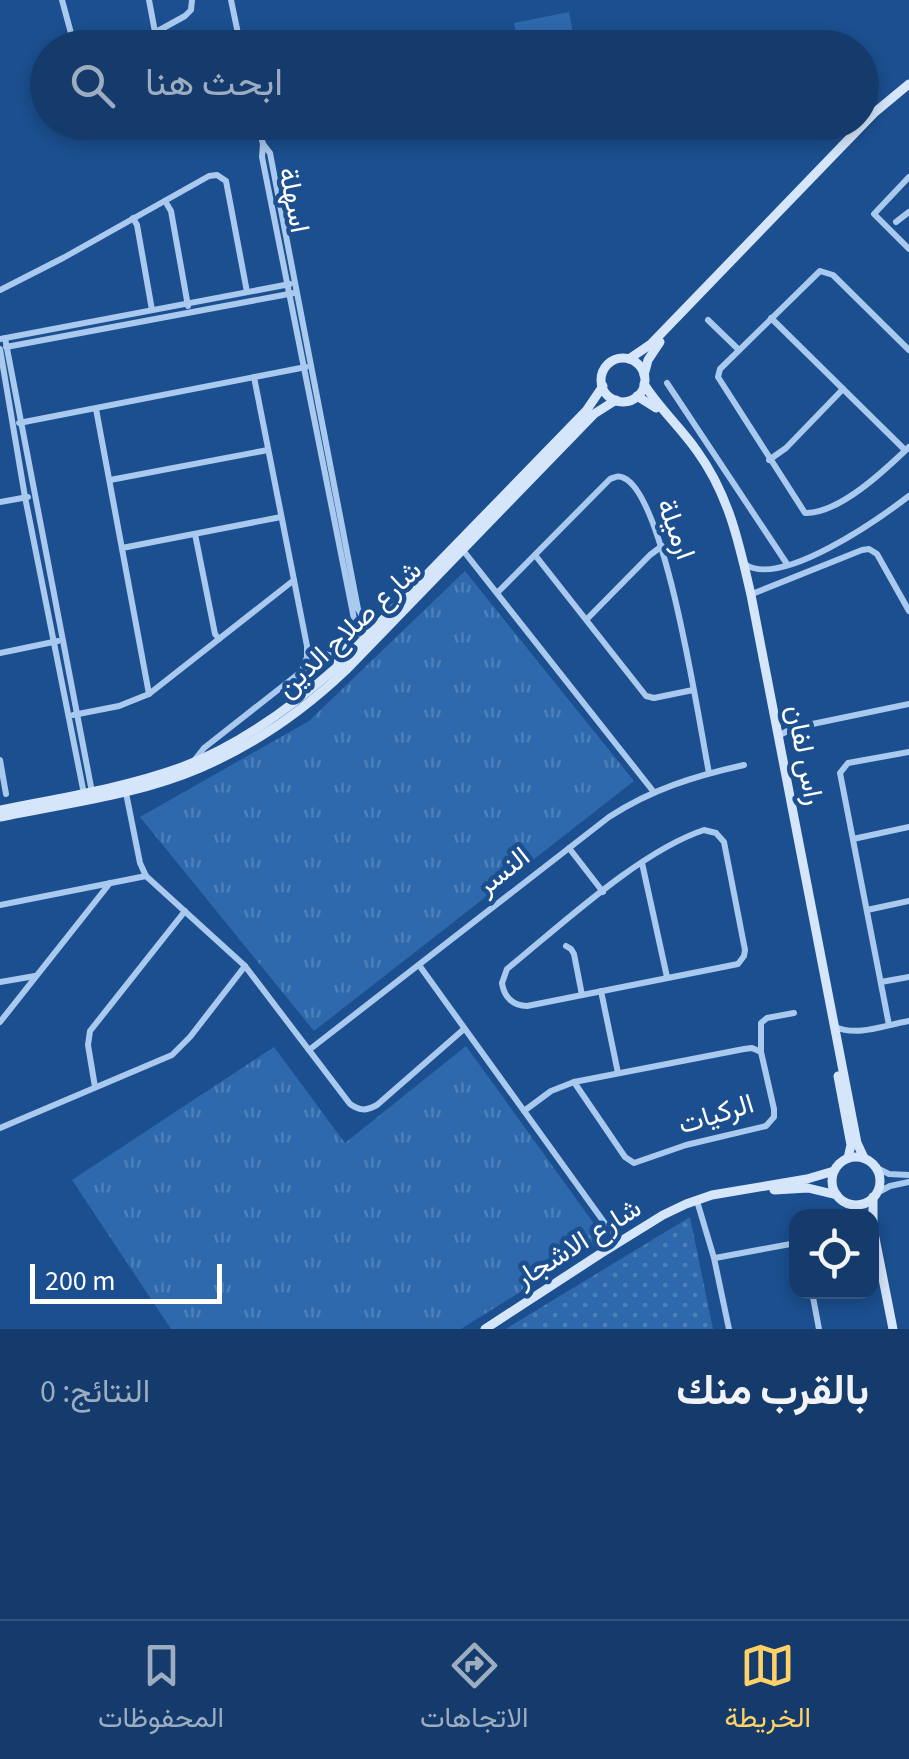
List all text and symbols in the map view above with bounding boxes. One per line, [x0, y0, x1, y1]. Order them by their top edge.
search box [30, 30, 879, 140]
text: ابحث هنا [145, 56, 283, 110]
icon: search [65, 58, 120, 113]
street label: اسهلة [268, 164, 320, 236]
street label: ارميلة [647, 493, 705, 565]
street label: شارع صلاح الدين [267, 551, 431, 707]
street label: راس لفان [776, 702, 834, 808]
street label: النسر [467, 837, 538, 905]
street label: الركيات [673, 1084, 759, 1144]
street label: شارع الاشجار [506, 1188, 649, 1298]
map controls [789, 1209, 879, 1299]
button: locate [789, 1209, 879, 1299]
scale bar [30, 1259, 222, 1304]
text: 200 m [45, 1261, 116, 1301]
text: بالقرب منك [676, 1361, 869, 1421]
text: النتائج: 0 [40, 1369, 150, 1415]
tab: المحفوظات [98, 1638, 224, 1742]
tab: الاتجاهات [420, 1638, 529, 1742]
tab: الخريطة [724, 1638, 811, 1742]

